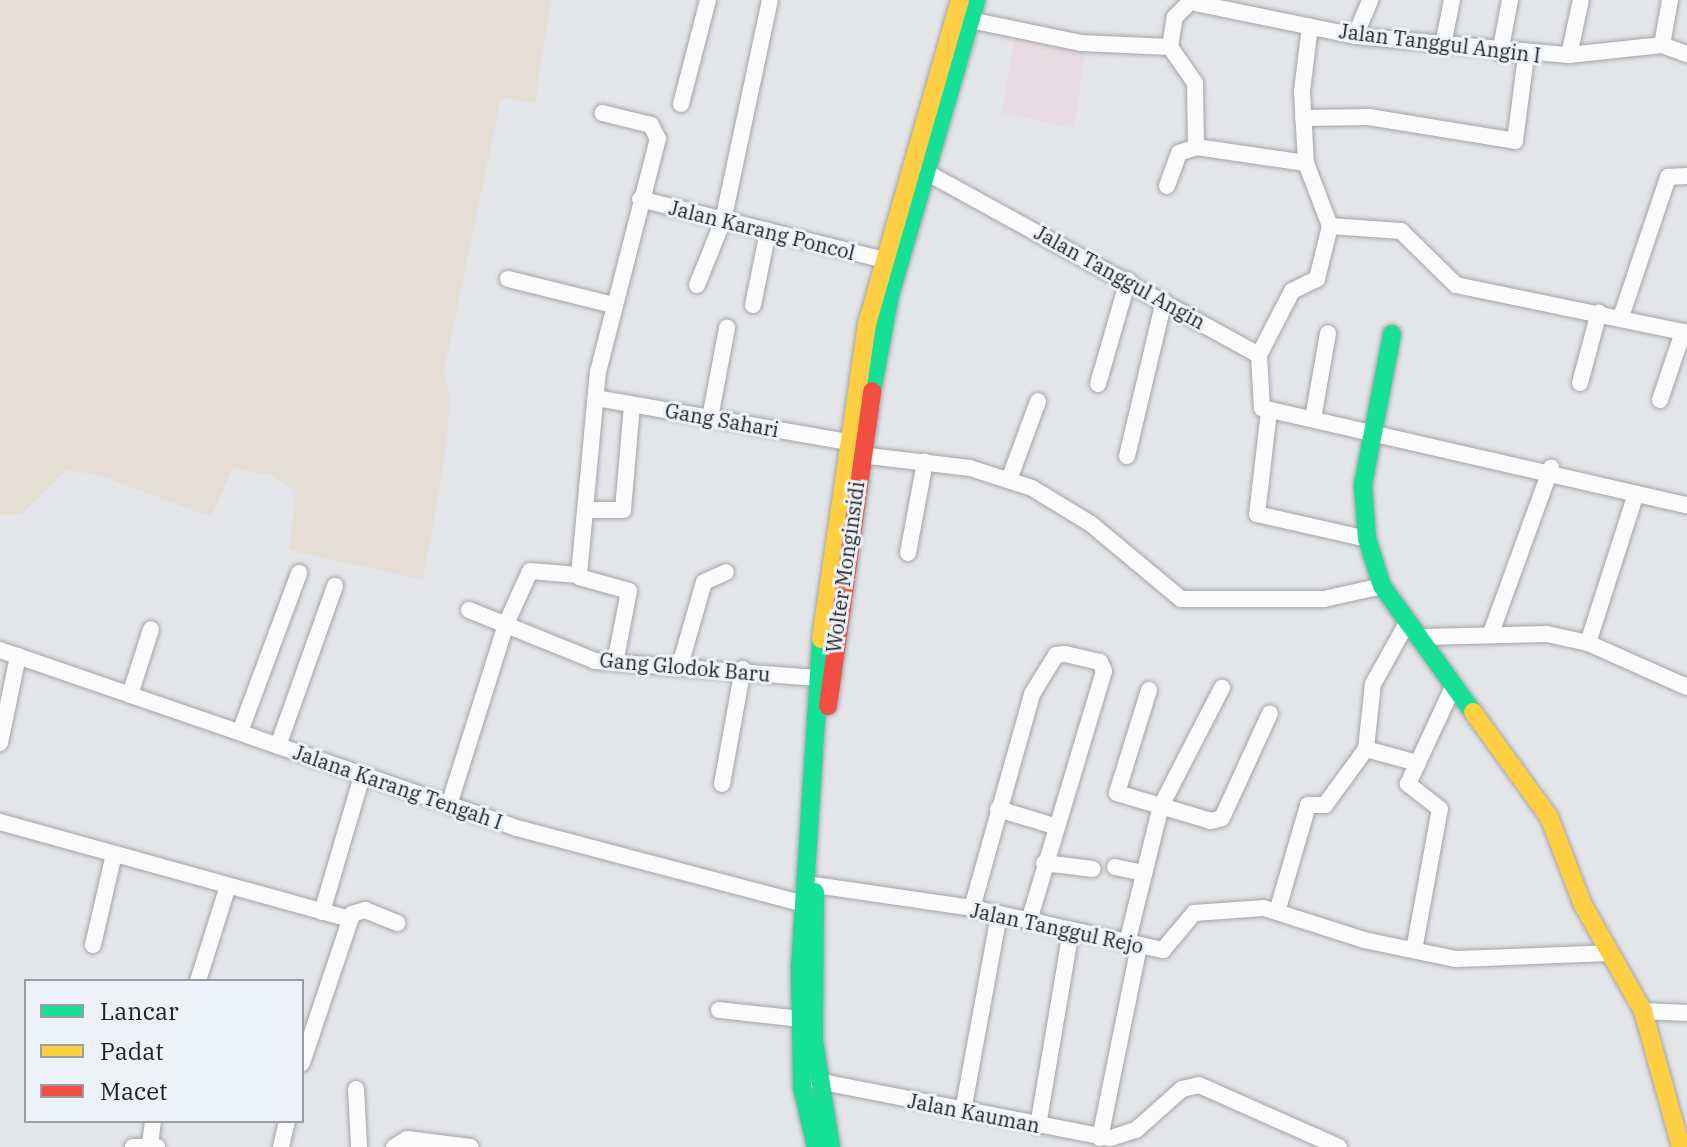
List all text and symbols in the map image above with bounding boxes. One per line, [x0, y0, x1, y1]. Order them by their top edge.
street label: Jalan Tanggul Angin I [1338, 19, 1542, 67]
street label: Jalan Karang Poncol [667, 195, 857, 265]
street label: Jalan Tanggul Angin [1030, 220, 1210, 334]
street label: Gang Sahari [663, 398, 781, 442]
street label: Wolter Monginsidi [821, 480, 869, 654]
street label: Gang Glodok Baru [599, 648, 771, 686]
street label: Jalana Karang Tengah I [290, 740, 506, 834]
street label: Jalan Tanggul Rejo [968, 898, 1146, 958]
legend [24, 979, 304, 1123]
text: Lancar [100, 995, 179, 1027]
text: Padat [100, 1035, 164, 1067]
text: Macet [100, 1075, 168, 1107]
street label: Jalan Kauman [906, 1088, 1042, 1138]

